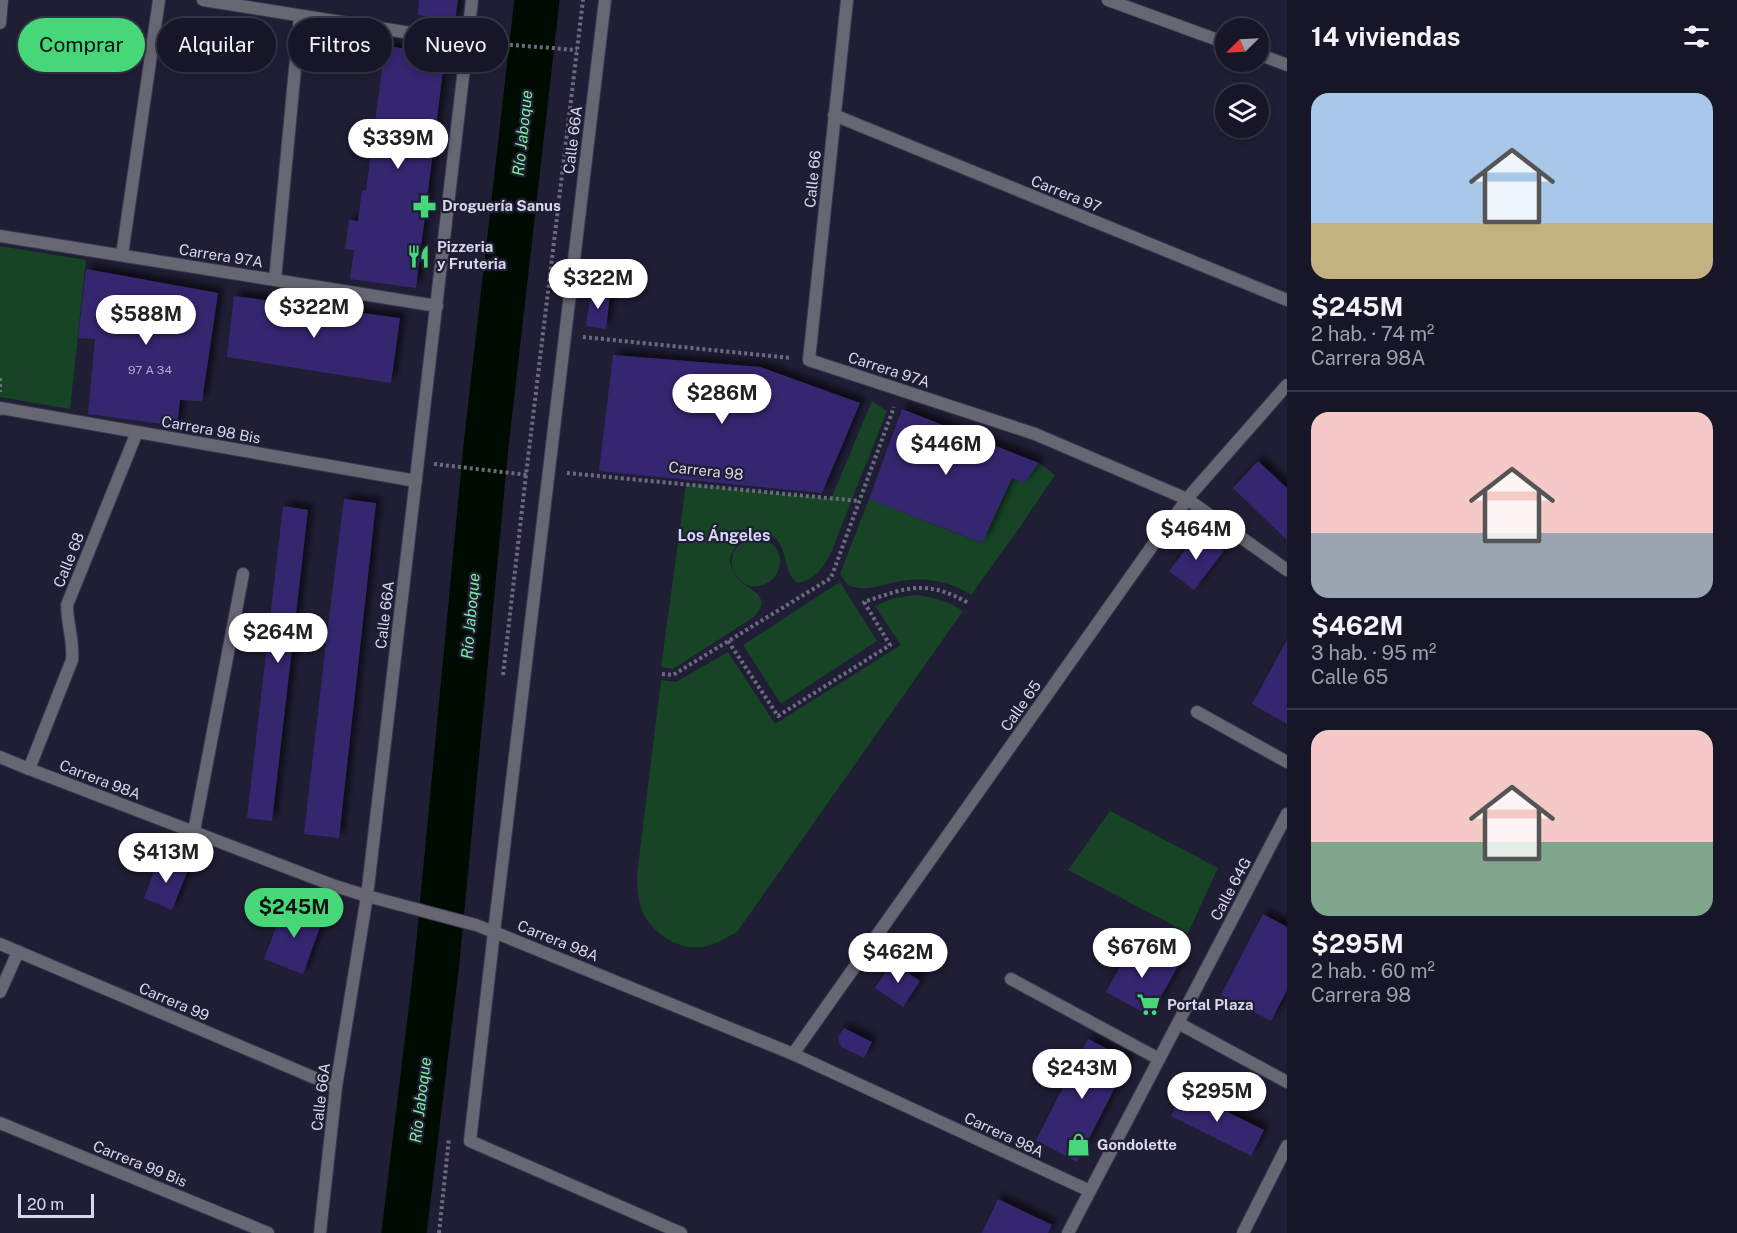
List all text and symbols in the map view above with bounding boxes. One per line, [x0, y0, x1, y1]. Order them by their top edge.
chip: Comprar [18, 18, 145, 72]
chip: Alquilar [157, 18, 276, 72]
chip: Filtros [288, 18, 392, 72]
chip: Nuevo [404, 18, 508, 72]
north arrow [1215, 18, 1269, 72]
map controls [1215, 18, 1269, 138]
icon: filters [1680, 20, 1713, 53]
text: 14 viviendas [1311, 21, 1460, 52]
button: layers [1215, 84, 1269, 138]
water label: Río Jaboque [509, 89, 536, 177]
street label: Calle 66A [560, 105, 585, 175]
pin: $339M [356, 119, 440, 170]
text: $339M [362, 126, 434, 150]
icon: home [1458, 132, 1566, 240]
street label: Calle 66 [801, 149, 824, 208]
street label: Carrera 97 [1029, 172, 1104, 215]
pharmacy icon: Droguería Sanus [411, 193, 437, 219]
place label: Droguería Sanus [442, 197, 561, 214]
place label: Pizzeria y Fruteria [437, 238, 506, 272]
street label: Carrera 97A [178, 240, 265, 271]
restaurant icon: Pizzeria y Fruteria [406, 243, 432, 269]
pin: $322M [556, 259, 640, 310]
text: $322M [563, 266, 633, 290]
pin: $322M [272, 288, 356, 339]
text: $245M [1311, 291, 1403, 322]
pin: $588M [104, 295, 188, 346]
text: $322M [279, 295, 349, 319]
text: $588M [110, 302, 182, 326]
text: 2 hab. · 74 m² [1311, 322, 1434, 346]
text: Carrera 98A [1311, 346, 1425, 370]
street label: Carrera 97A [846, 348, 932, 391]
house number: 97 A 34 [128, 363, 172, 377]
pin: $286M [680, 374, 764, 425]
text: $286M [686, 381, 758, 405]
street label: Carrera 98 Bis [160, 412, 262, 447]
pin: $446M [904, 425, 988, 476]
text: $446M [910, 432, 982, 456]
icon: home [1458, 451, 1566, 559]
street label: Carrera 98 [668, 458, 744, 483]
pin: $464M [1154, 510, 1238, 561]
text: $464M [1160, 517, 1232, 541]
district label: Los Ángeles [678, 525, 770, 545]
street label: Calle 68 [50, 530, 87, 590]
water label: Río Jaboque [457, 572, 484, 660]
street label: Calle 66A [372, 580, 397, 650]
text: $462M [1311, 610, 1403, 641]
pin: $264M [236, 613, 320, 664]
text: $264M [243, 620, 313, 644]
text: 3 hab. · 95 m² [1311, 641, 1436, 665]
text: Calle 65 [1311, 665, 1388, 689]
street label: Calle 65 [997, 677, 1044, 734]
street label: Carrera 98A [57, 756, 144, 803]
icon: home [1458, 769, 1566, 877]
pin: $413M [124, 833, 208, 884]
text: $413M [133, 840, 199, 864]
street label: Calle 64G [1207, 854, 1254, 923]
pin: $245M [252, 888, 336, 939]
text: $245M [258, 895, 330, 919]
street label: Carrera 98A [515, 917, 601, 965]
pin: $676M [1100, 928, 1184, 979]
text: $295M [1311, 928, 1404, 959]
pin: $462M [856, 933, 940, 984]
text: $676M [1107, 935, 1177, 959]
text: $462M [863, 940, 934, 964]
text: 2 hab. · 60 m² [1311, 959, 1435, 983]
street label: Carrera 99 [136, 979, 212, 1024]
text: Carrera 98 [1311, 983, 1411, 1007]
supermarket icon: Portal Plaza [1136, 992, 1162, 1018]
place label: Portal Plaza [1167, 996, 1254, 1013]
pin: $243M [1040, 1049, 1124, 1100]
water label: Río Jaboque [406, 1056, 435, 1144]
text: $243M [1046, 1056, 1118, 1080]
street label: Calle 66A [308, 1062, 333, 1132]
pin: $295M [1175, 1072, 1259, 1123]
text: $295M [1181, 1079, 1253, 1103]
street label: Carrera 98A [962, 1109, 1047, 1161]
shop icon: Gondolette [1066, 1132, 1092, 1158]
place label: Gondolette [1097, 1136, 1177, 1153]
street label: Carrera 99 Bis [91, 1137, 190, 1190]
scale bar [18, 1191, 94, 1218]
text: 20 m [27, 1195, 64, 1214]

